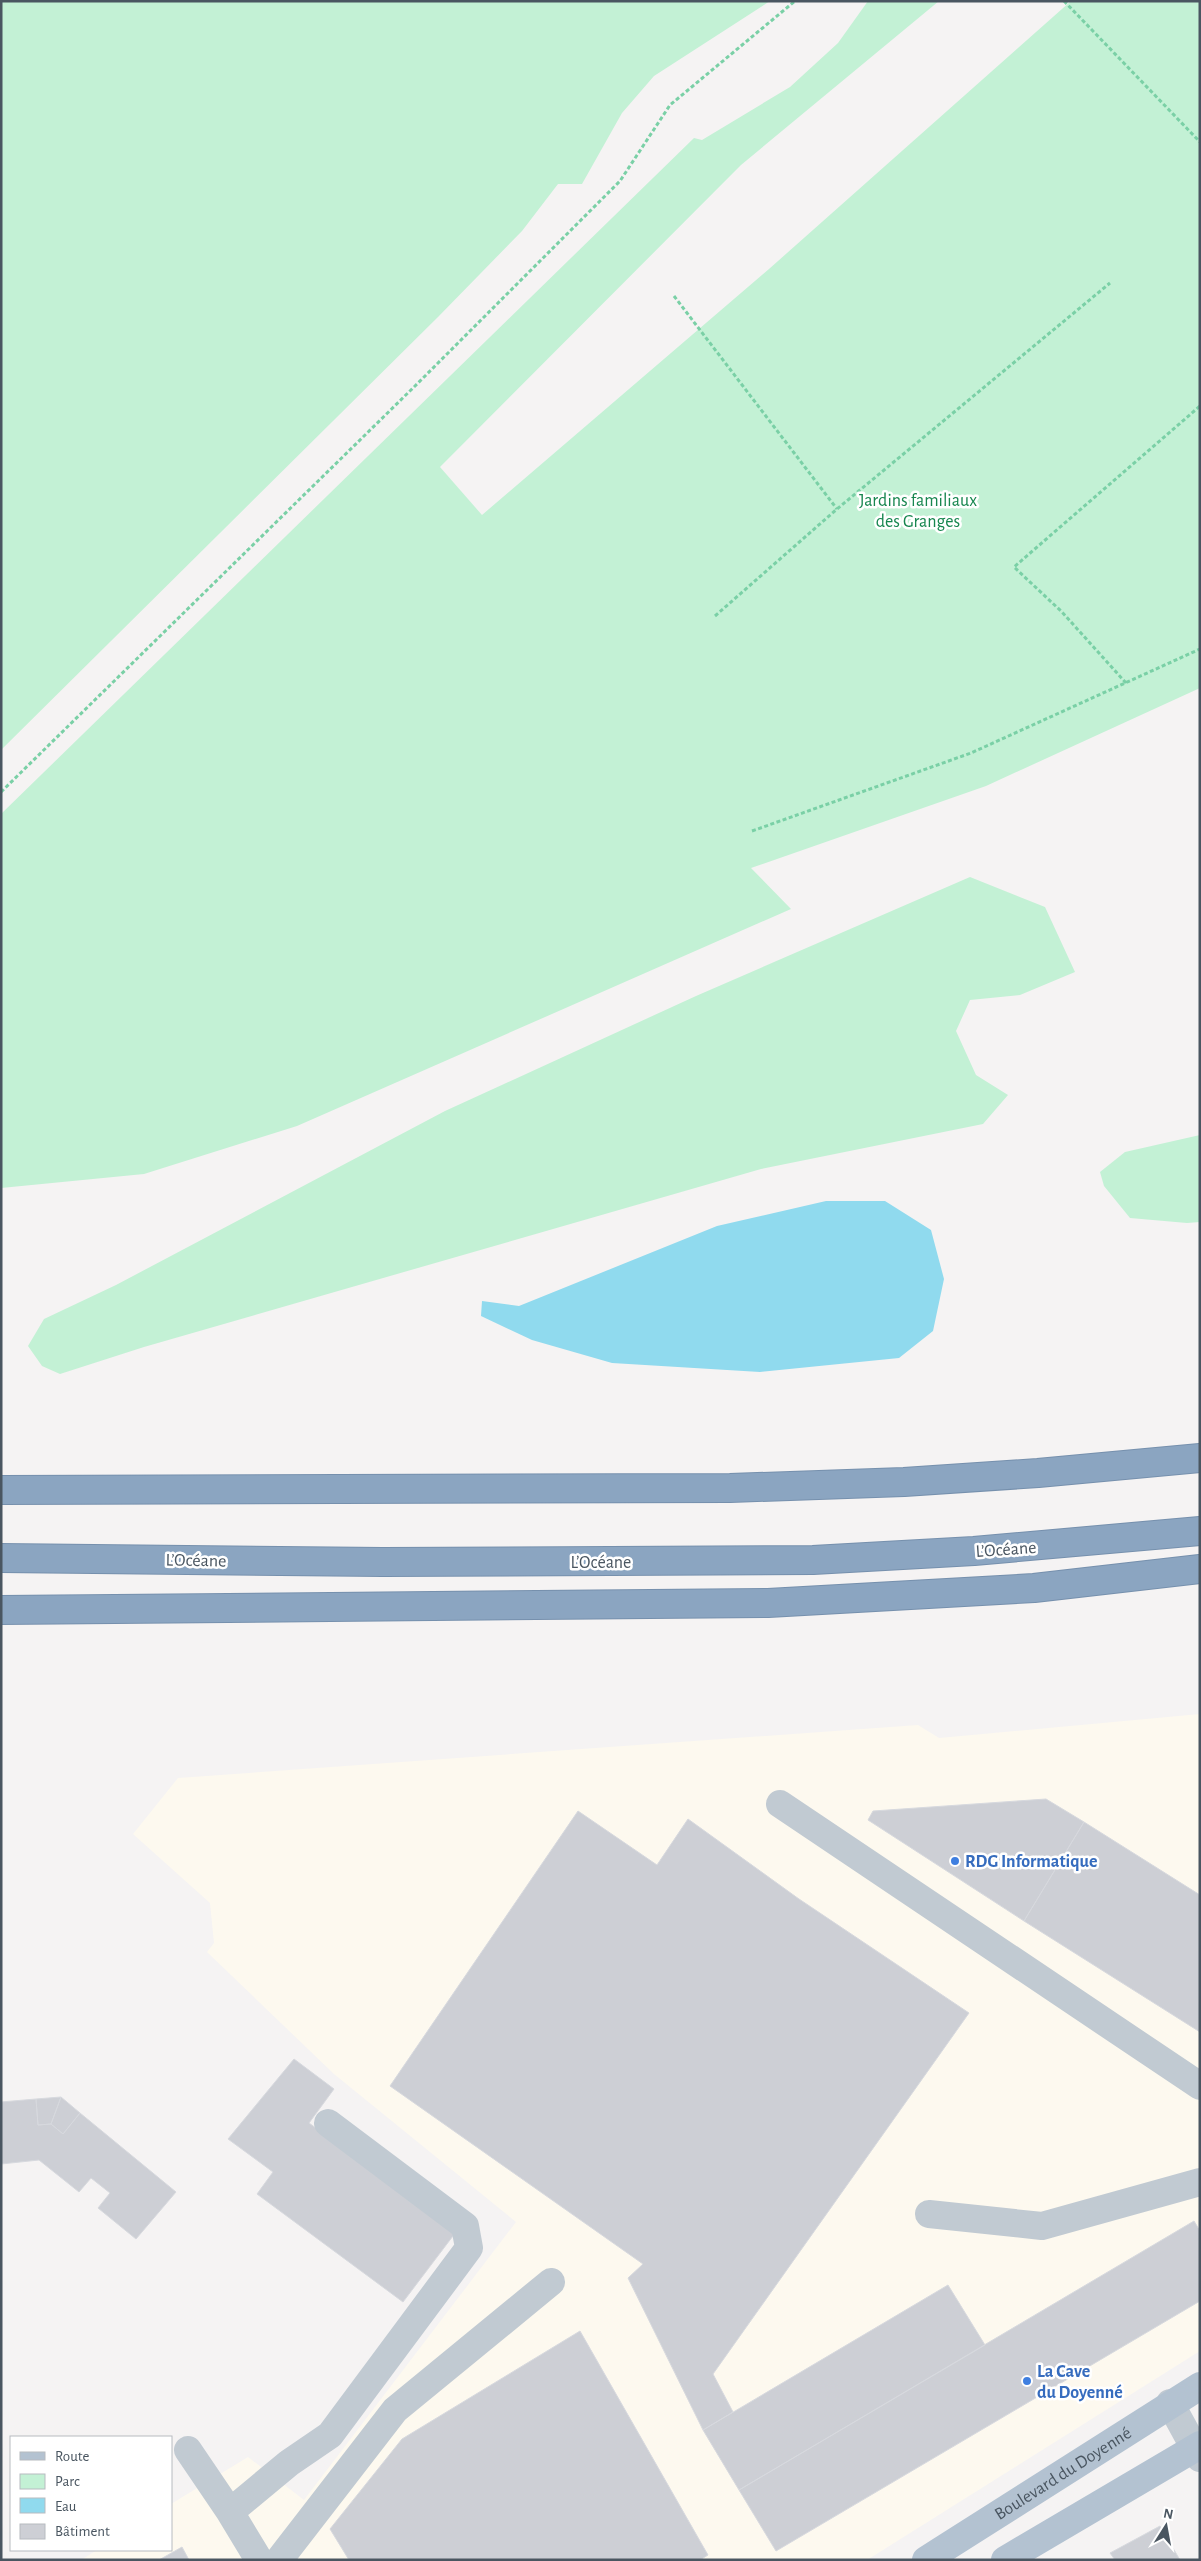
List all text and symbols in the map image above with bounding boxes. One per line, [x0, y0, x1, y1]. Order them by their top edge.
park label: Jardins familiaux des Granges [859, 492, 977, 531]
street label: L’Océane [975, 1539, 1037, 1561]
street label: L’Océane [165, 1551, 227, 1571]
street label: L’Océane [571, 1554, 631, 1572]
place label: RDG Informatique [965, 1853, 1097, 1871]
marker: RDG Informatique [949, 1855, 961, 1867]
place label: La Cave du Doyenné [1037, 2363, 1123, 2402]
marker: La Cave du Doyenné [1021, 2375, 1033, 2387]
street label: Boulevard du Doyenné [992, 2424, 1135, 2524]
legend [10, 2436, 172, 2551]
text: Route [55, 2449, 89, 2464]
text: Parc [55, 2474, 80, 2489]
text: Eau [55, 2499, 77, 2514]
north arrow [1141, 2501, 1191, 2551]
text: N [1162, 2506, 1174, 2522]
text: Bâtiment [55, 2524, 110, 2539]

